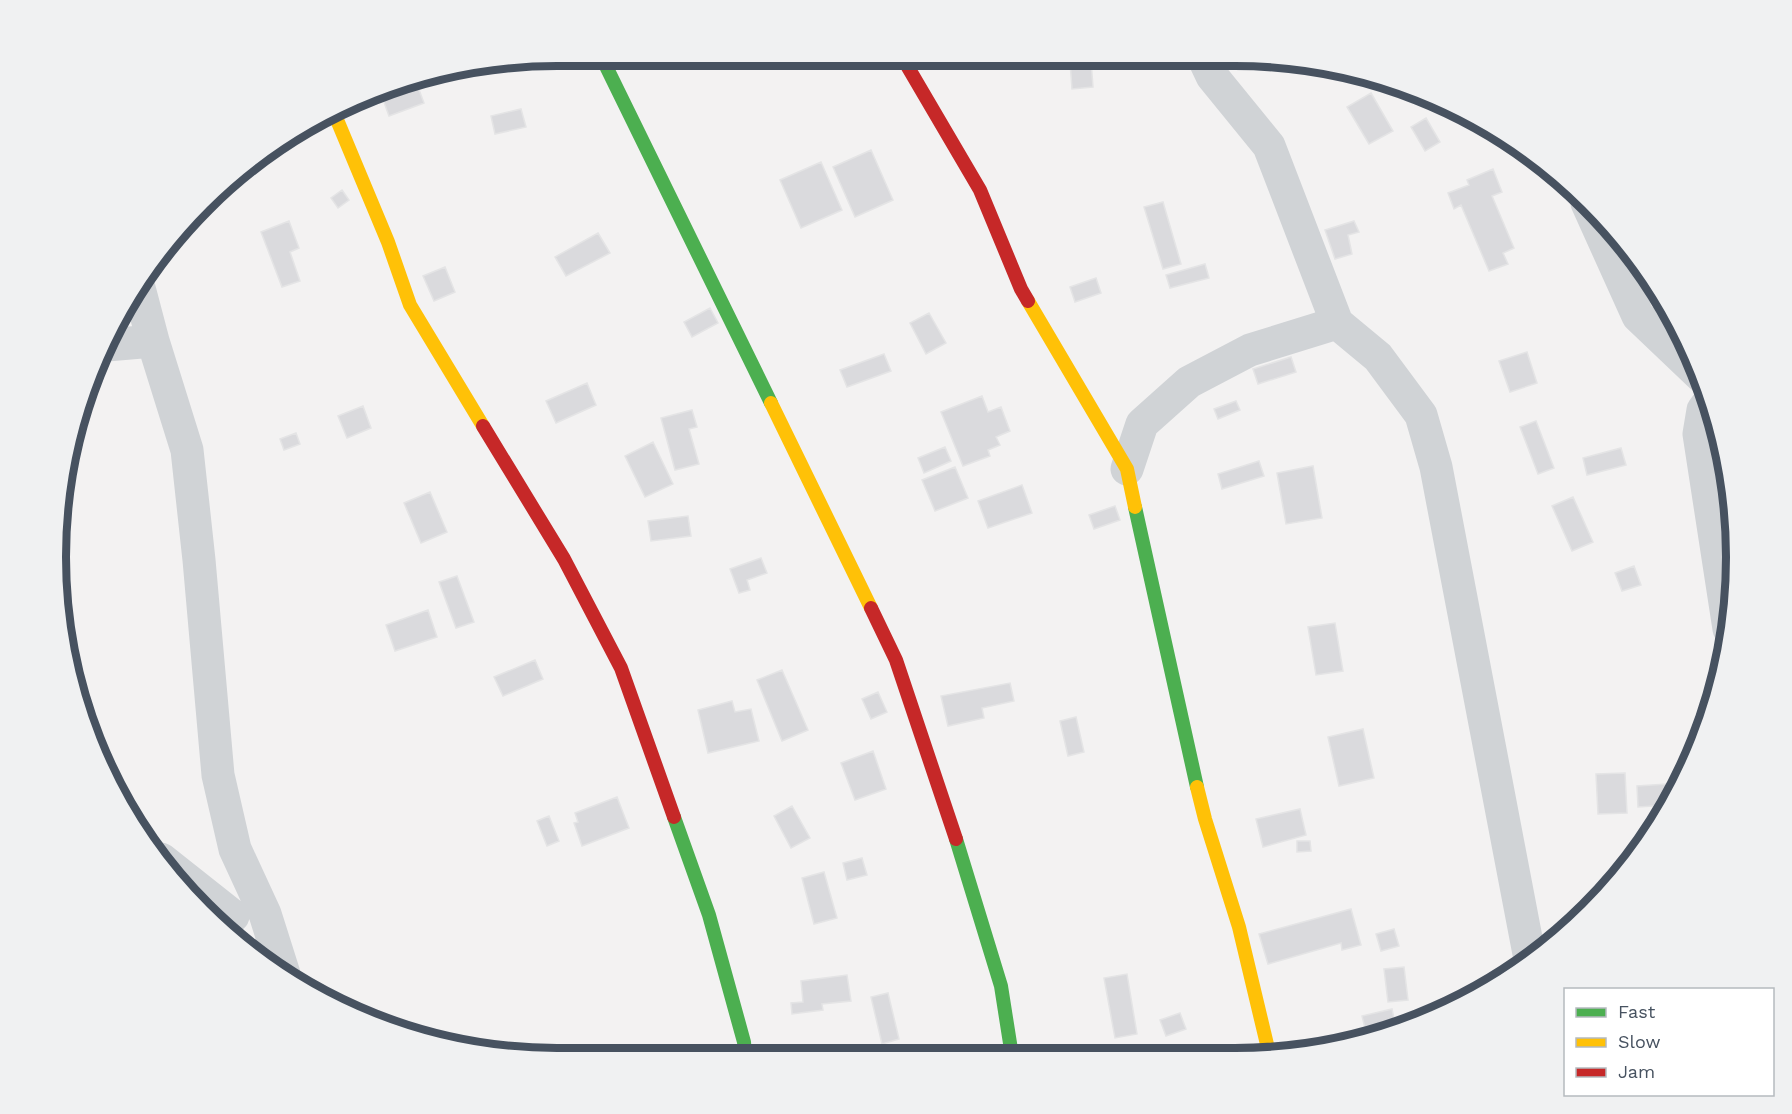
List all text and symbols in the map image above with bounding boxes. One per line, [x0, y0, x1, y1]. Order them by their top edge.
legend [1564, 988, 1774, 1096]
text: Fast [1618, 1001, 1656, 1022]
text: Slow [1618, 1031, 1661, 1052]
text: Jam [1618, 1061, 1655, 1082]

